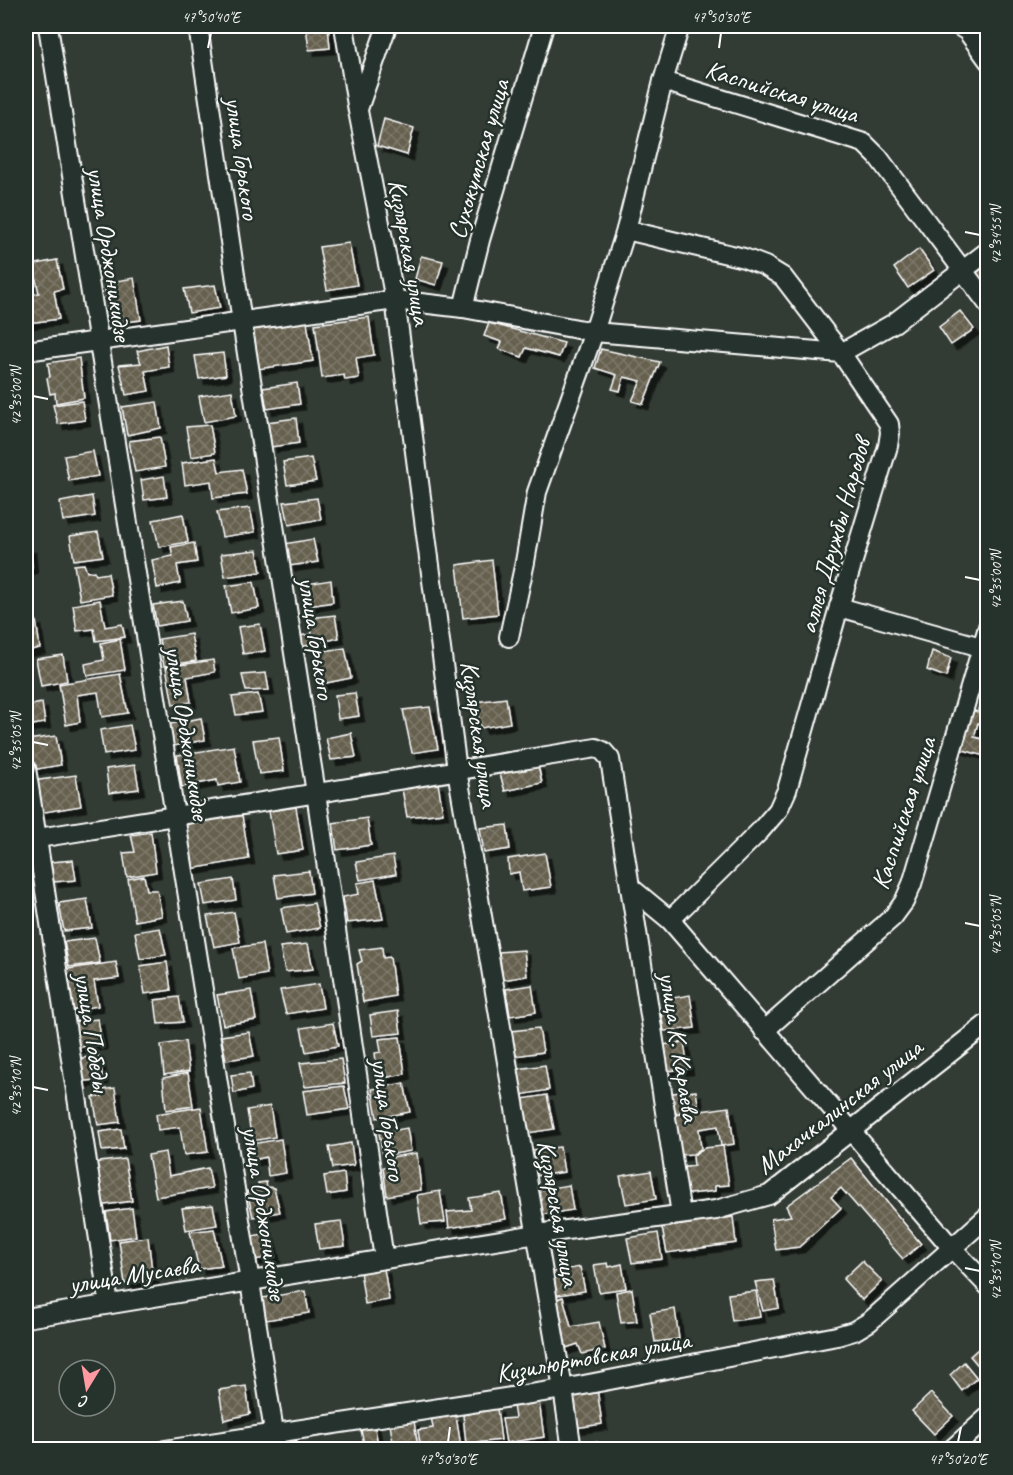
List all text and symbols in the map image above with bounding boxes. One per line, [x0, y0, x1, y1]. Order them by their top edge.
text: 47°50'40"E [182, 8, 242, 27]
text: 47°50'30"E [692, 8, 752, 27]
street label: Каспийская улица [701, 53, 864, 131]
street label: Сухокумская улица [440, 74, 517, 243]
street label: улица Горького [217, 93, 268, 223]
street label: улица Орджоникидзе [79, 163, 140, 346]
street label: Кизлярская улица [379, 177, 439, 329]
text: 42°34'55"N [987, 202, 1006, 265]
text: 42°35'00"N [7, 363, 26, 426]
street label: аллея Дружбы Народов [791, 430, 880, 638]
text: 42°35'00"N [987, 547, 1006, 610]
street label: улица Горького [290, 573, 343, 703]
street label: улица Орджоникидзе [157, 642, 218, 825]
street label: Кизлярская улица [452, 659, 506, 811]
text: 42°35'05"N [7, 709, 26, 772]
street label: Каспийская улица [863, 731, 944, 893]
text: 42°35'05"N [987, 893, 1006, 956]
street label: улица Победы [67, 968, 119, 1096]
street label: улица К. Караева [651, 968, 708, 1126]
street label: Махачкалинская улица [749, 1030, 931, 1182]
text: 42°35'10"N [7, 1054, 26, 1117]
street label: улица Горького [363, 1054, 414, 1184]
street label: улица Орджоникидзе [234, 1122, 295, 1305]
street label: Кизлярская улица [528, 1138, 588, 1290]
text: 42°35'10"N [987, 1238, 1006, 1301]
street label: улица Мусаева [65, 1248, 203, 1301]
street label: Кизилюртовская улица [493, 1323, 695, 1391]
north arrow [57, 1358, 117, 1418]
text: С [76, 1391, 90, 1412]
text: 47°50'30"E [419, 1450, 479, 1469]
text: 47°50'20"E [929, 1450, 989, 1469]

